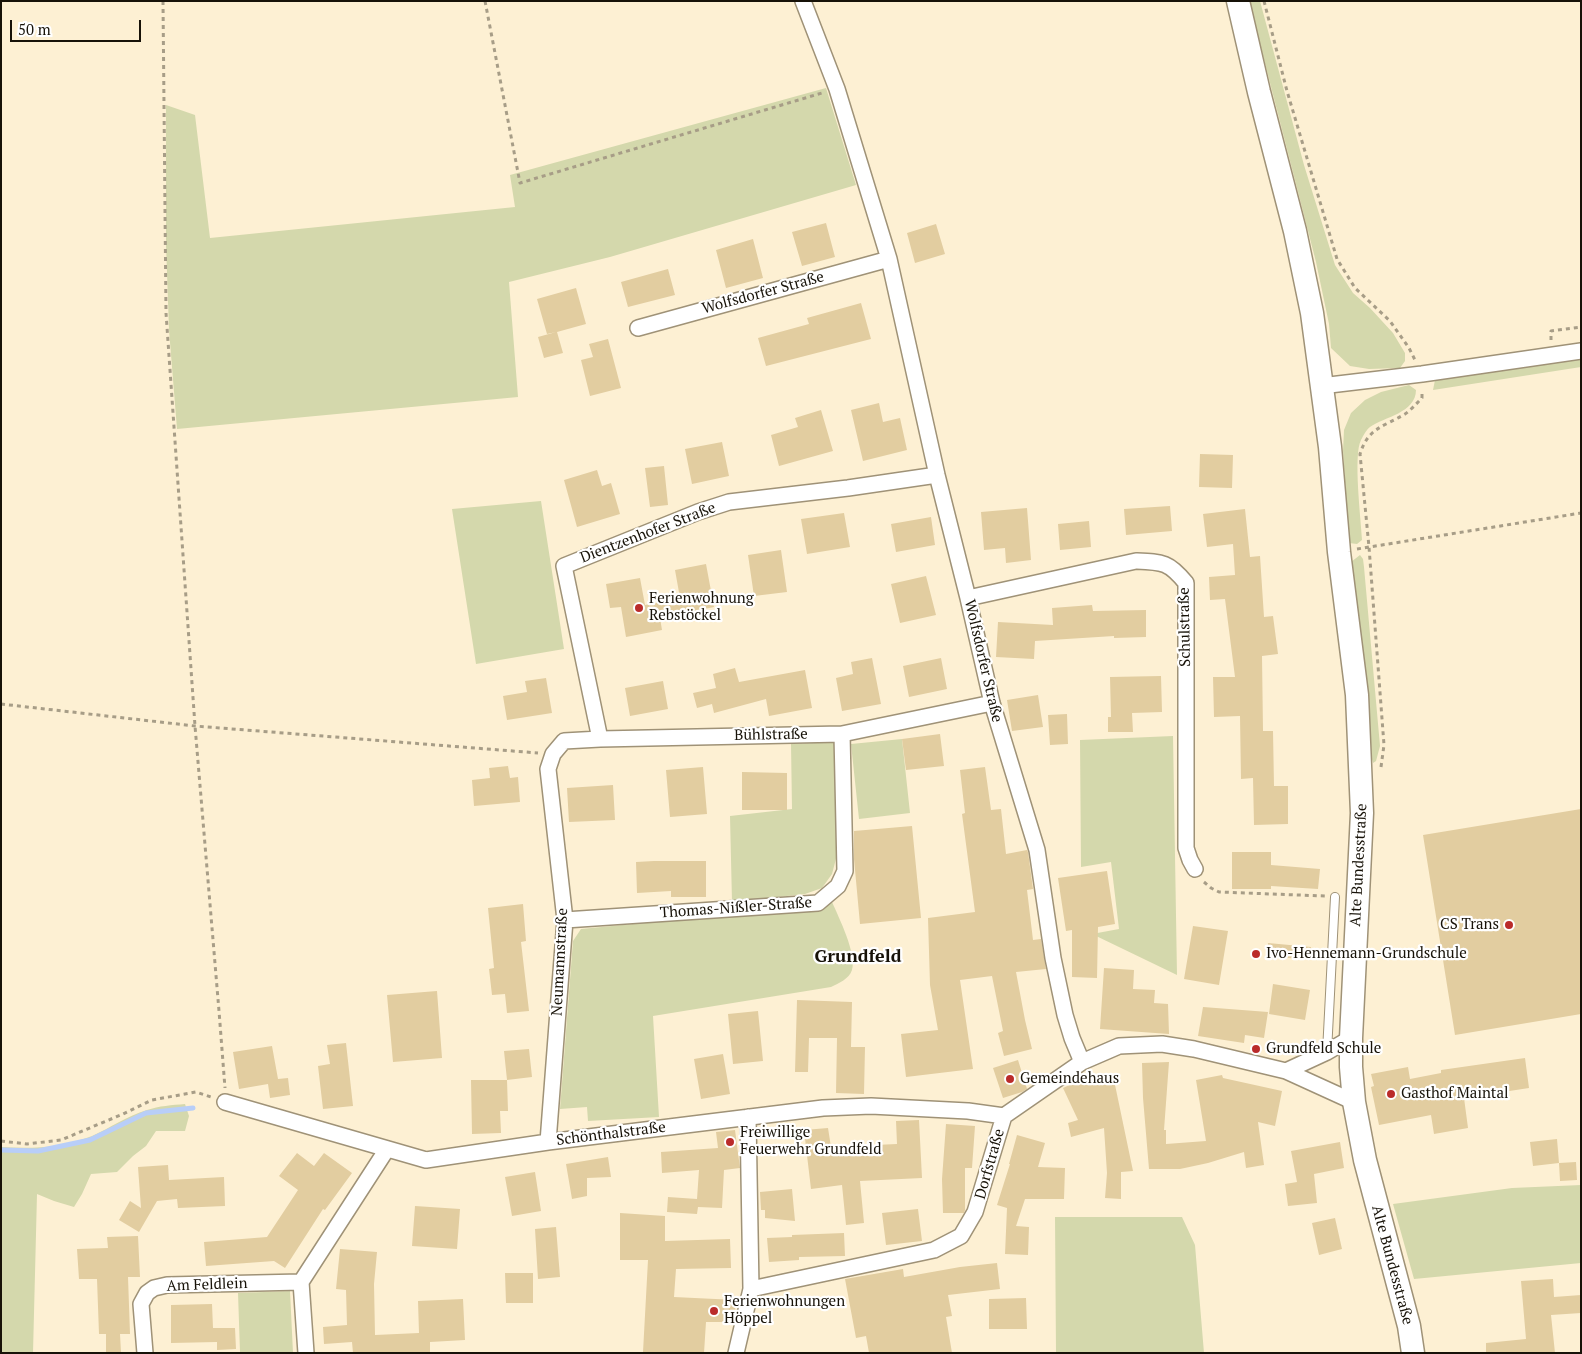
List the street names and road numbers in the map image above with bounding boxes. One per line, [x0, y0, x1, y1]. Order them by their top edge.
street label: Wolfsdorfer Straße [700, 268, 826, 318]
street label: Dientzenhofer Straße [578, 499, 718, 567]
street label: Schulstraße [1175, 587, 1195, 667]
street label: Wolfsdorfer Straße [960, 598, 1006, 724]
street label: Bühlstraße [734, 725, 808, 745]
street label: Alte Bundesstraße [1347, 803, 1371, 927]
street label: Thomas-Nißler-Straße [659, 894, 813, 922]
street label: Neumannstraße [548, 908, 572, 1016]
street label: Schönthalstraße [555, 1118, 667, 1150]
street label: Dorfstraße [971, 1127, 1009, 1201]
street label: Alte Bundesstraße [1367, 1203, 1417, 1327]
street label: Am Feldlein [166, 1275, 248, 1295]

